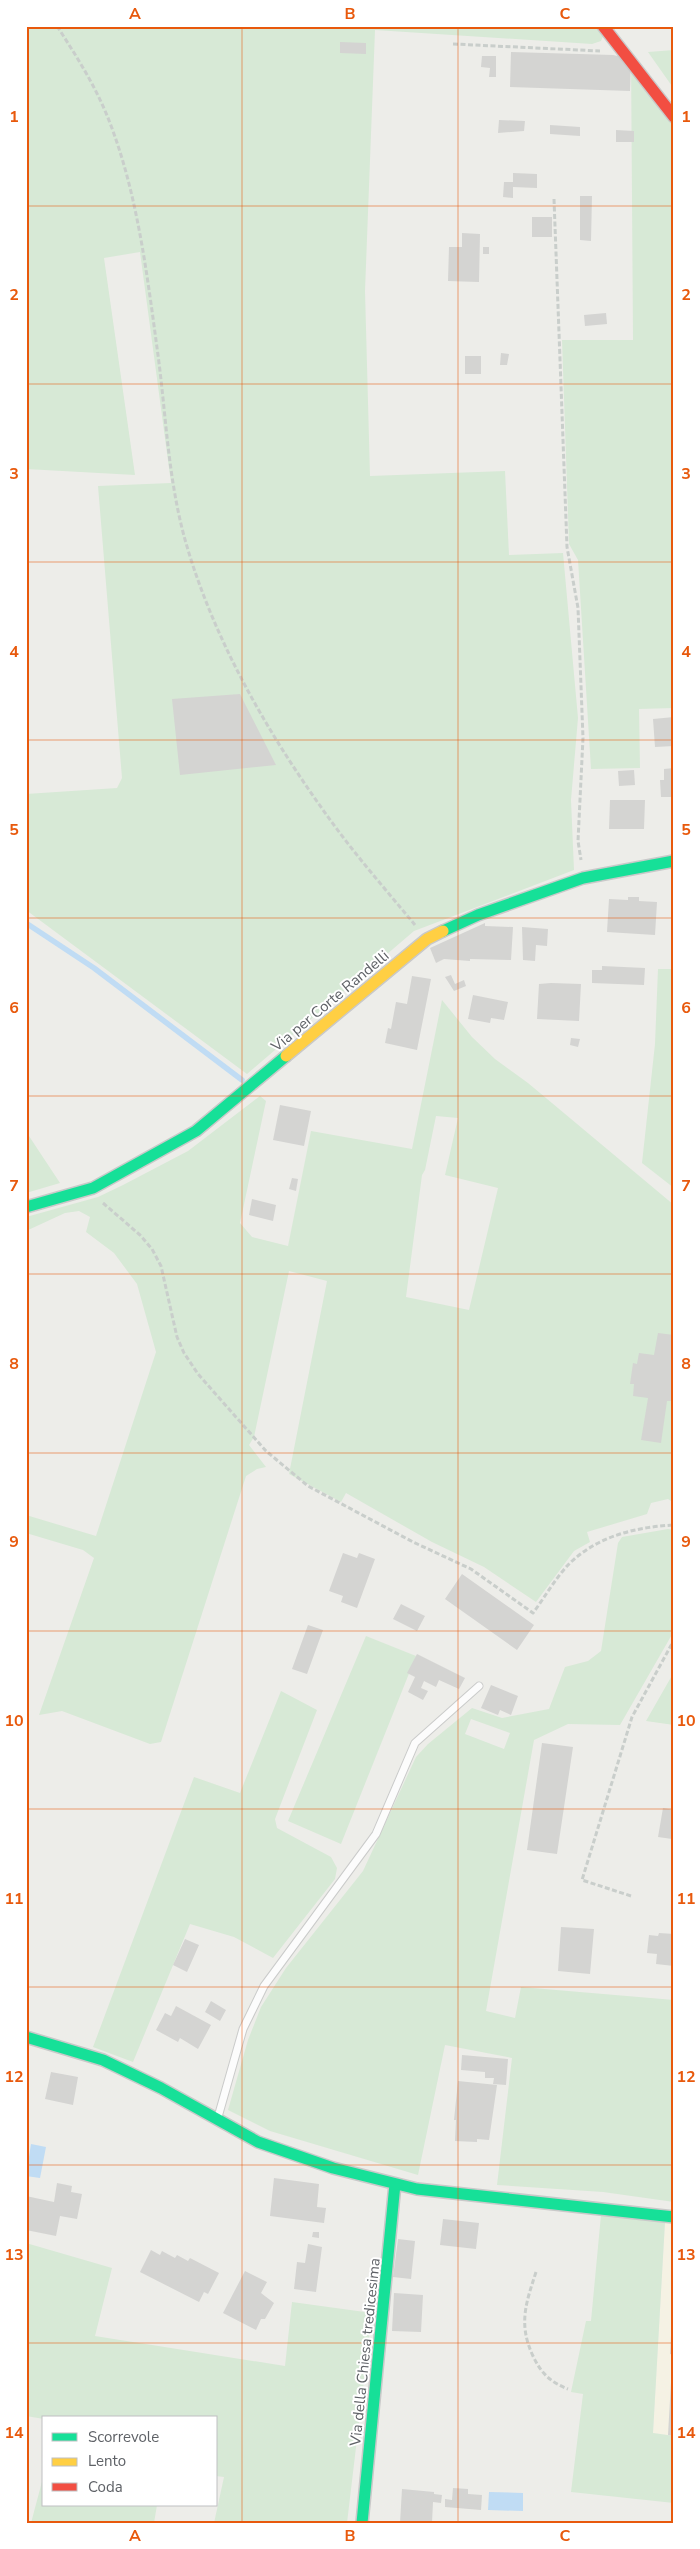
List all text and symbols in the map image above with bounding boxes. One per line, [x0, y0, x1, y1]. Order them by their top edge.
text: A [129, 3, 141, 25]
text: B [344, 3, 356, 25]
text: C [560, 3, 571, 25]
text: 1 [9, 106, 19, 128]
text: 1 [681, 106, 691, 128]
text: 2 [9, 284, 19, 306]
text: 2 [681, 284, 691, 306]
text: 3 [9, 463, 19, 485]
text: 3 [681, 463, 691, 485]
text: 4 [9, 641, 19, 663]
text: 4 [681, 641, 691, 663]
text: 5 [9, 819, 19, 841]
text: 5 [681, 819, 691, 841]
street label: Via per Corte Randelli [266, 946, 393, 1057]
text: 6 [9, 997, 19, 1019]
text: 6 [681, 997, 691, 1019]
text: 7 [9, 1175, 19, 1197]
text: 7 [681, 1175, 691, 1197]
text: 8 [9, 1353, 19, 1375]
text: 8 [681, 1353, 691, 1375]
text: 9 [9, 1531, 19, 1553]
text: 9 [681, 1531, 691, 1553]
text: 10 [4, 1710, 24, 1732]
text: 10 [676, 1710, 696, 1732]
text: 11 [4, 1888, 24, 1910]
text: 11 [676, 1888, 696, 1910]
text: 12 [4, 2066, 24, 2088]
text: 12 [676, 2066, 696, 2088]
text: 13 [4, 2244, 24, 2266]
text: 13 [676, 2244, 696, 2266]
street label: Via della Chiesa tredicesima [345, 2257, 385, 2448]
legend [42, 2416, 218, 2506]
text: 14 [4, 2422, 24, 2444]
text: 14 [676, 2422, 696, 2444]
text: Scorrevole [88, 2427, 159, 2447]
text: Lento [88, 2451, 126, 2471]
text: Coda [88, 2477, 123, 2497]
text: A [129, 2525, 141, 2547]
text: B [344, 2525, 356, 2547]
text: C [560, 2525, 571, 2547]

